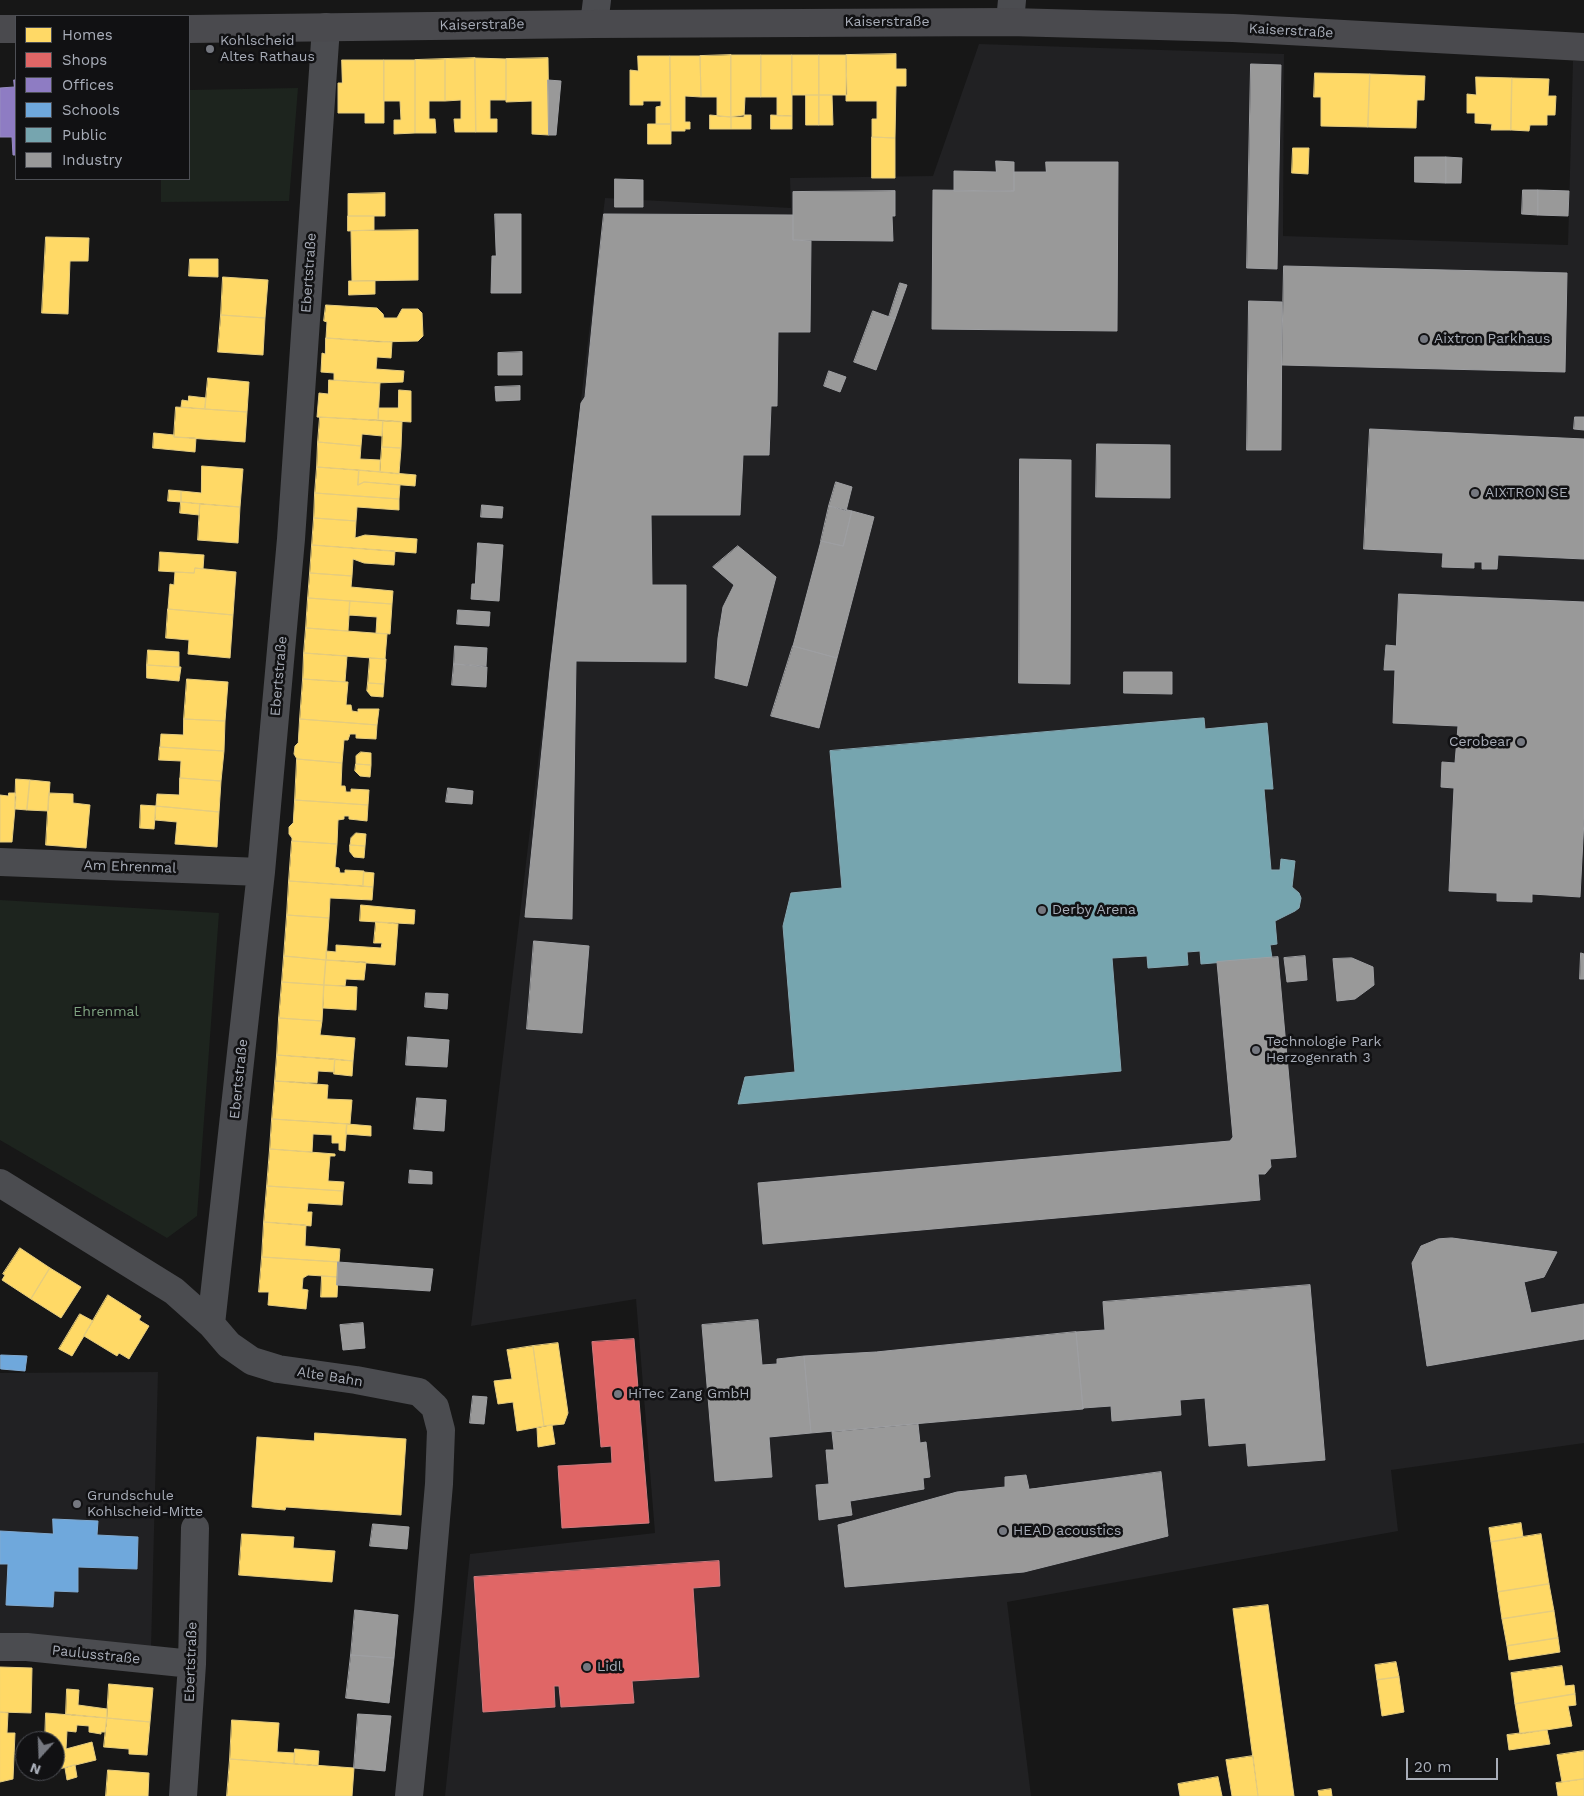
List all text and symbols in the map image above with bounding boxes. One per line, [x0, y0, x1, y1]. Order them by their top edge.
street label: Kaiserstraße [845, 14, 929, 30]
legend [15, 15, 190, 180]
street label: Kaiserstraße [439, 16, 525, 34]
street label: Kaiserstraße [1248, 20, 1334, 42]
text: Homes [62, 26, 113, 44]
place label: Kohlscheid Altes Rathaus [220, 33, 315, 65]
marker: Kohlscheid Altes Rathaus [204, 43, 216, 55]
text: Shops [62, 51, 107, 69]
text: Offices [62, 76, 114, 94]
text: Schools [62, 101, 120, 119]
text: Public [62, 126, 107, 144]
text: Industry [62, 151, 122, 169]
street label: Ebertstraße [298, 232, 320, 314]
place label: Aixtron Parkhaus [1434, 331, 1550, 347]
marker: Aixtron Parkhaus [1418, 333, 1430, 345]
place label: AIXTRON SE [1485, 485, 1568, 501]
marker: AIXTRON SE [1469, 487, 1481, 499]
street label: Ebertstraße [267, 635, 291, 717]
place label: Cerobear [1449, 734, 1511, 750]
marker: Cerobear [1515, 736, 1527, 748]
street label: Am Ehrenmal [83, 857, 177, 877]
place label: Derby Arena [1052, 902, 1136, 918]
marker: Derby Arena [1036, 904, 1048, 916]
park label: Ehrenmal [73, 1004, 139, 1020]
place label: Technologie Park Herzogenrath 3 [1266, 1034, 1381, 1066]
street label: Ebertstraße [226, 1038, 252, 1120]
marker: Technologie Park Herzogenrath 3 [1250, 1044, 1262, 1056]
street label: Alte Bahn [296, 1364, 364, 1390]
place label: HiTec Zang GmbH [628, 1386, 749, 1402]
marker: HiTec Zang GmbH [612, 1388, 624, 1400]
place label: Grundschule Kohlscheid-Mitte [87, 1488, 203, 1520]
marker: Grundschule Kohlscheid-Mitte [71, 1498, 83, 1510]
place label: HEAD acoustics [1013, 1523, 1121, 1539]
marker: HEAD acoustics [997, 1525, 1009, 1537]
street label: Ebertstraße [181, 1622, 201, 1702]
street label: Paulusstraße [51, 1642, 141, 1668]
place label: Lidl [597, 1659, 622, 1675]
marker: Lidl [581, 1661, 593, 1673]
north arrow [15, 1731, 65, 1781]
scale bar [1409, 1748, 1502, 1780]
text: 20 m [1414, 1758, 1452, 1776]
text: N [28, 1760, 43, 1778]

